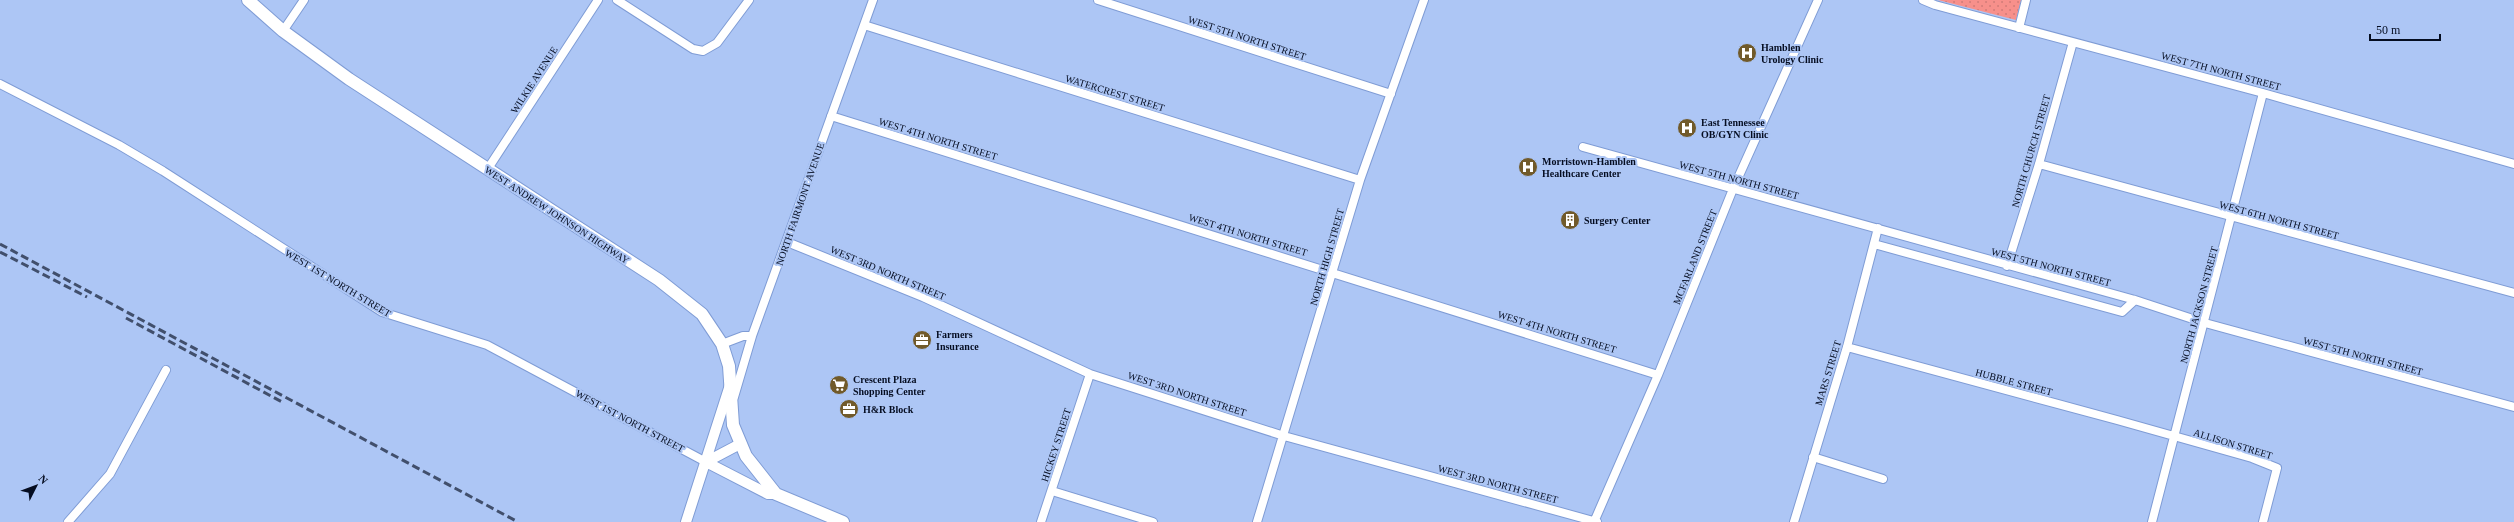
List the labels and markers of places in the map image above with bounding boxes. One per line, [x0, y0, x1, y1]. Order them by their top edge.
hospital icon: Hamblen Urology Clinic [1736, 42, 1758, 64]
place label: Hamblen Urology Clinic [1761, 42, 1824, 65]
hospital icon: East Tennessee OB/GYN Clinic [1676, 117, 1698, 139]
place label: East Tennessee OB/GYN Clinic [1701, 117, 1769, 140]
hospital icon: Morristown-Hamblen Healthcare Center [1517, 156, 1539, 178]
place label: Morristown-Hamblen Healthcare Center [1542, 156, 1636, 179]
building icon: Surgery Center [1559, 209, 1581, 231]
place label: Surgery Center [1584, 215, 1651, 226]
office icon: Farmers Insurance [911, 329, 933, 351]
place label: Farmers Insurance [936, 329, 979, 352]
supermarket icon: Crescent Plaza Shopping Center [828, 374, 850, 396]
place label: Crescent Plaza Shopping Center [853, 374, 926, 397]
office icon: H&R Block [838, 398, 860, 420]
place label: H&R Block [863, 404, 914, 415]

